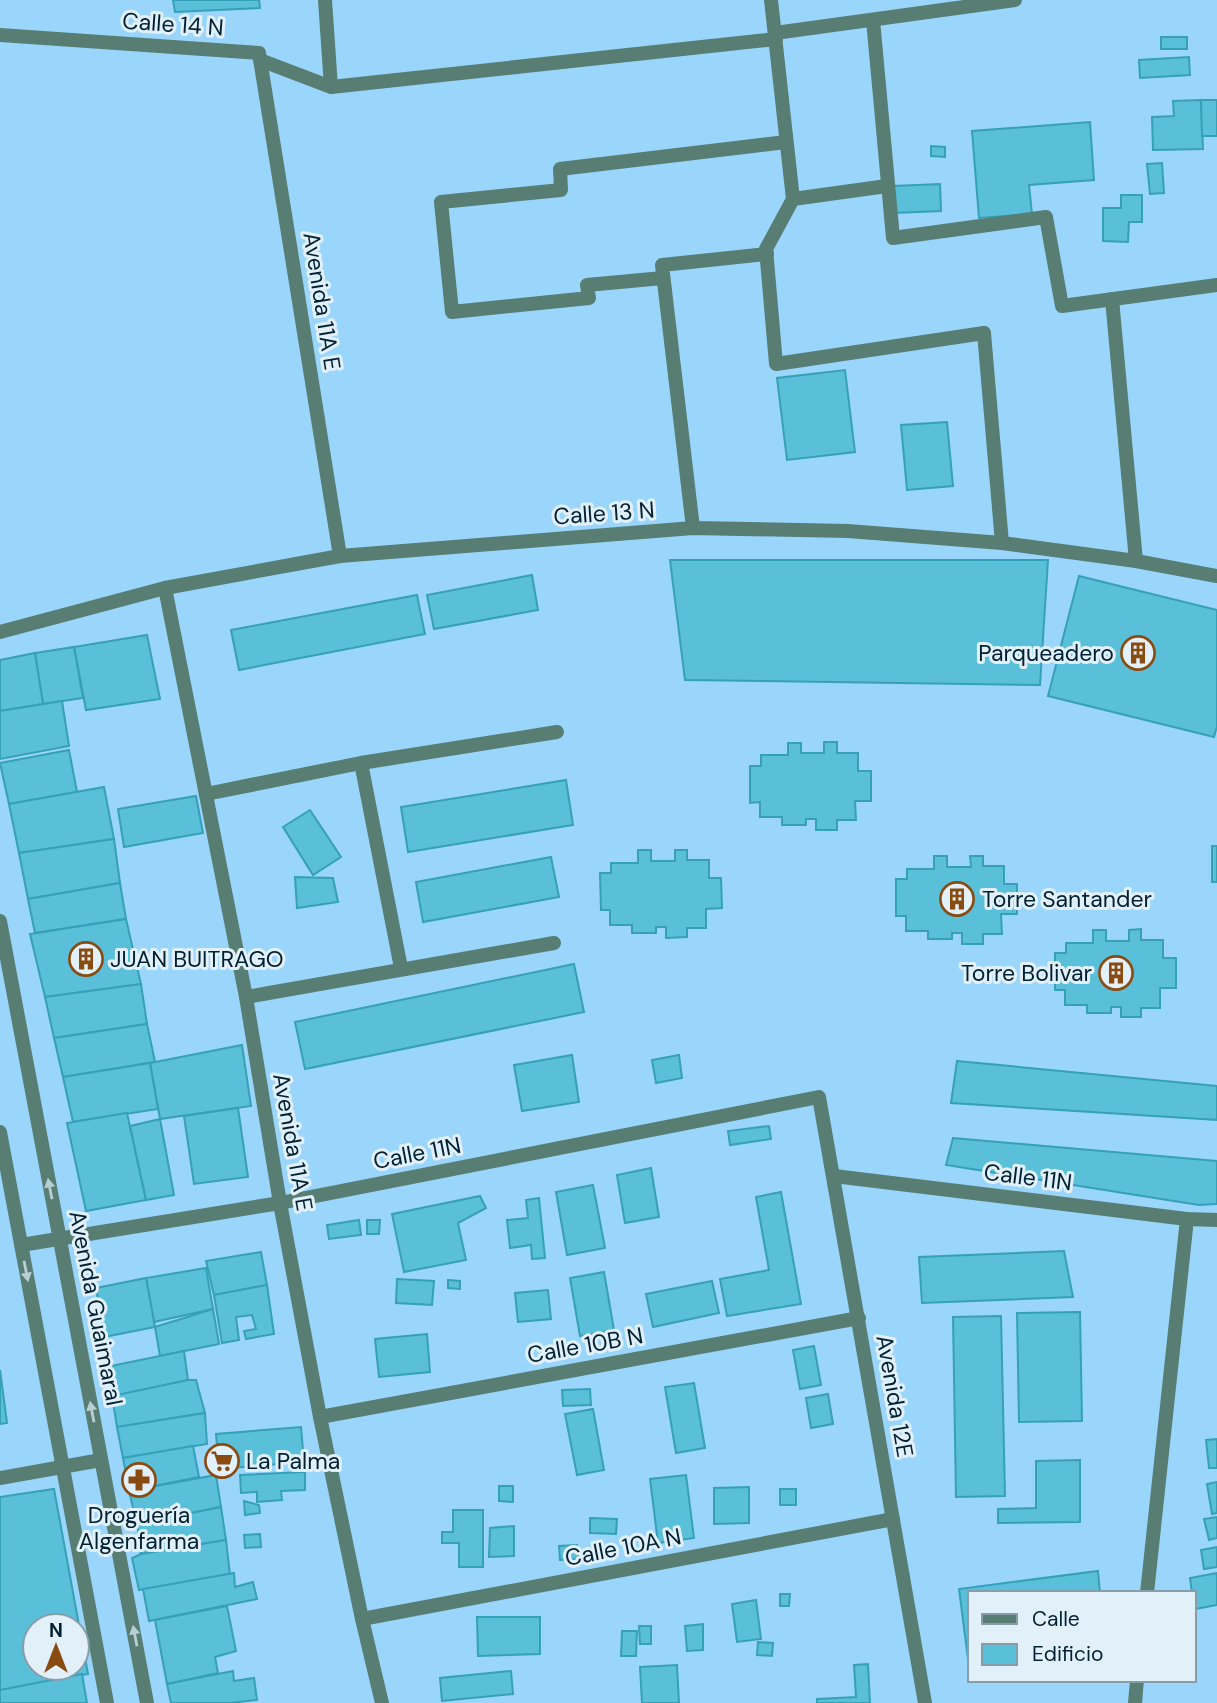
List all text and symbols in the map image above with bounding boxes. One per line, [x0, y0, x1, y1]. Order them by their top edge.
street label: Calle 14 N [121, 5, 225, 43]
street label: Avenida 11A E [296, 230, 348, 372]
street label: Calle 13 N [552, 495, 656, 531]
building icon: Parqueadero [1119, 634, 1157, 672]
place label: Parqueadero [978, 638, 1114, 668]
building icon: Torre Santander [938, 880, 976, 918]
place label: Torre Santander [982, 884, 1152, 914]
building icon: JUAN BUITRAGO [67, 940, 105, 978]
place label: JUAN BUITRAGO [110, 944, 284, 974]
building icon: Torre Bolivar [1097, 954, 1135, 992]
place label: Torre Bolivar [961, 958, 1092, 988]
street label: Avenida 11A E [266, 1071, 320, 1213]
street label: Calle 11N [371, 1130, 463, 1176]
street label: Calle 11N [982, 1157, 1074, 1197]
one-way arrow [44, 1178, 55, 1200]
street label: Avenida Guaimaral [62, 1208, 130, 1408]
one-way arrow [21, 1261, 32, 1283]
street label: Calle 10B N [525, 1320, 645, 1370]
street label: Avenida 12E [869, 1332, 921, 1460]
one-way arrow [87, 1401, 98, 1423]
supermarket icon: La Palma [203, 1442, 241, 1480]
place label: La Palma [246, 1446, 340, 1476]
pharmacy icon: Droguería Algenfarma [120, 1461, 158, 1499]
place label: Droguería Algenfarma [79, 1500, 199, 1556]
street label: Calle 10A N [562, 1521, 684, 1573]
legend [968, 1591, 1196, 1682]
text: Calle [1032, 1605, 1080, 1633]
north arrow [21, 1612, 91, 1682]
text: N [49, 1618, 63, 1643]
one-way arrow [129, 1625, 140, 1647]
text: Edificio [1032, 1640, 1103, 1668]

